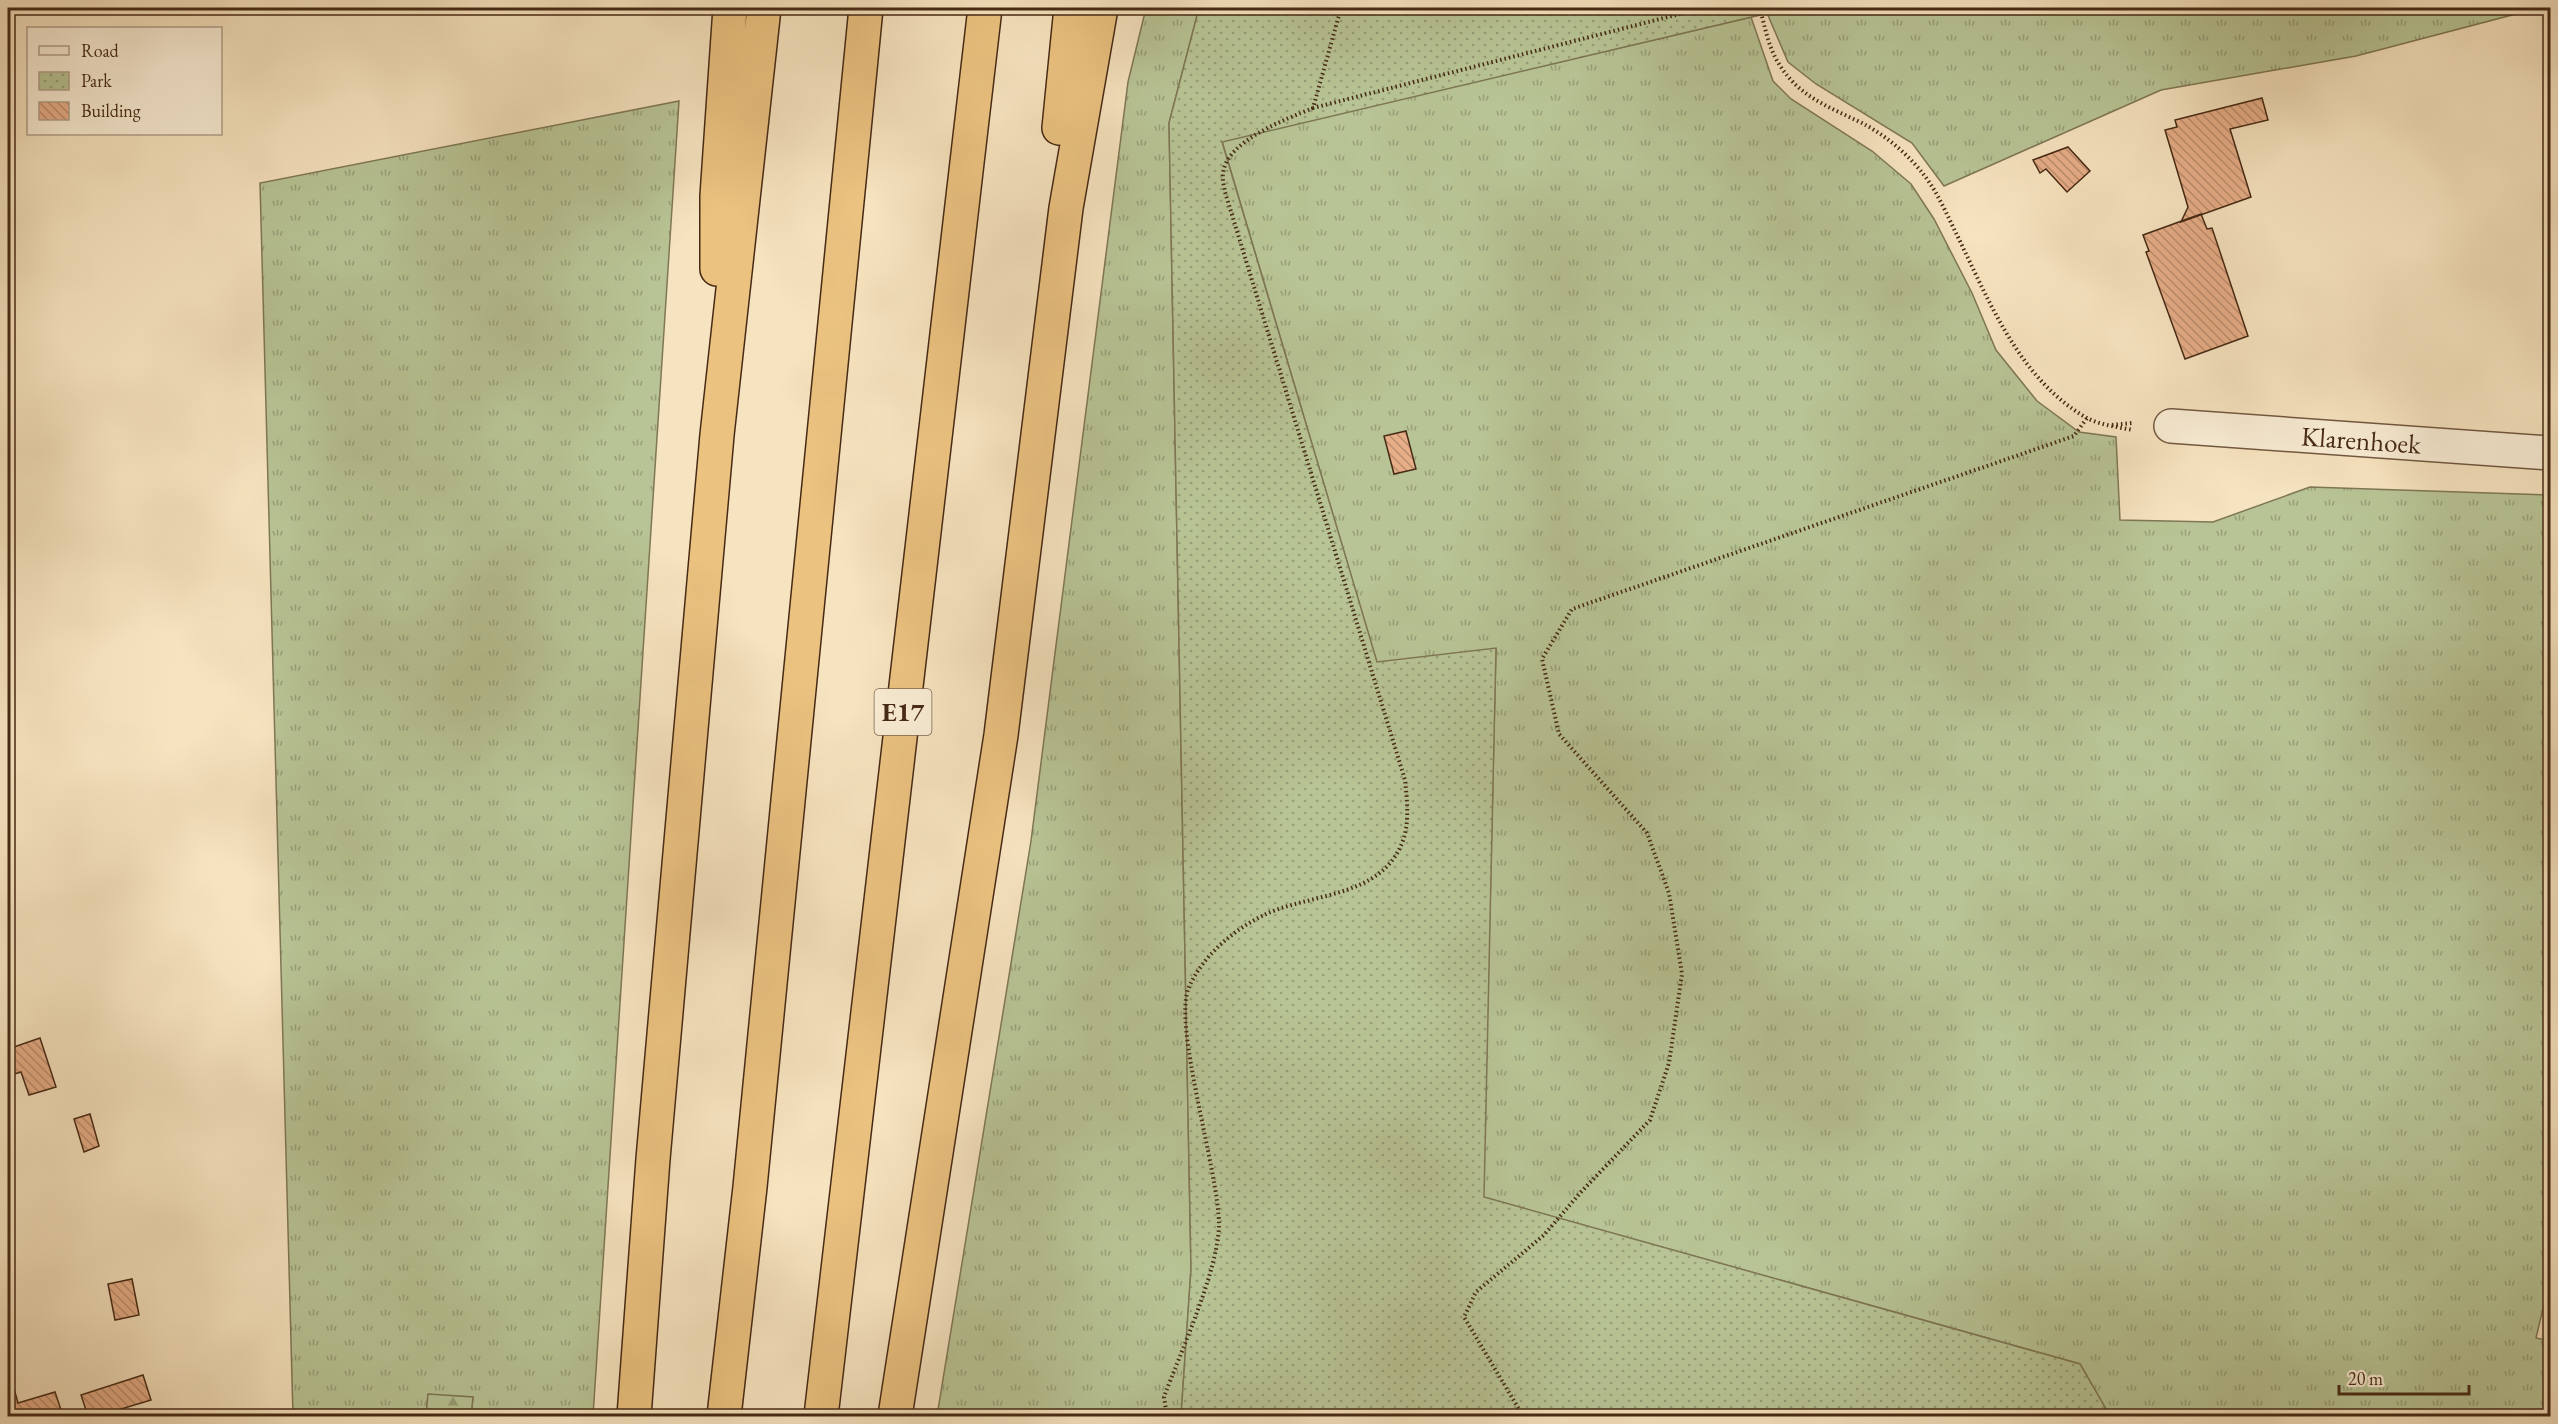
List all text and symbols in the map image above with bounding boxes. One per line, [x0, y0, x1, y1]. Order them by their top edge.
legend [27, 27, 222, 135]
text: Road [81, 39, 120, 62]
text: Park [81, 69, 112, 92]
text: Building [81, 99, 141, 122]
street label: Klarenhoek [2300, 418, 2422, 462]
road number: E17 [874, 689, 932, 735]
scale bar [2339, 1358, 2470, 1396]
text: 20 m [2348, 1367, 2383, 1390]

